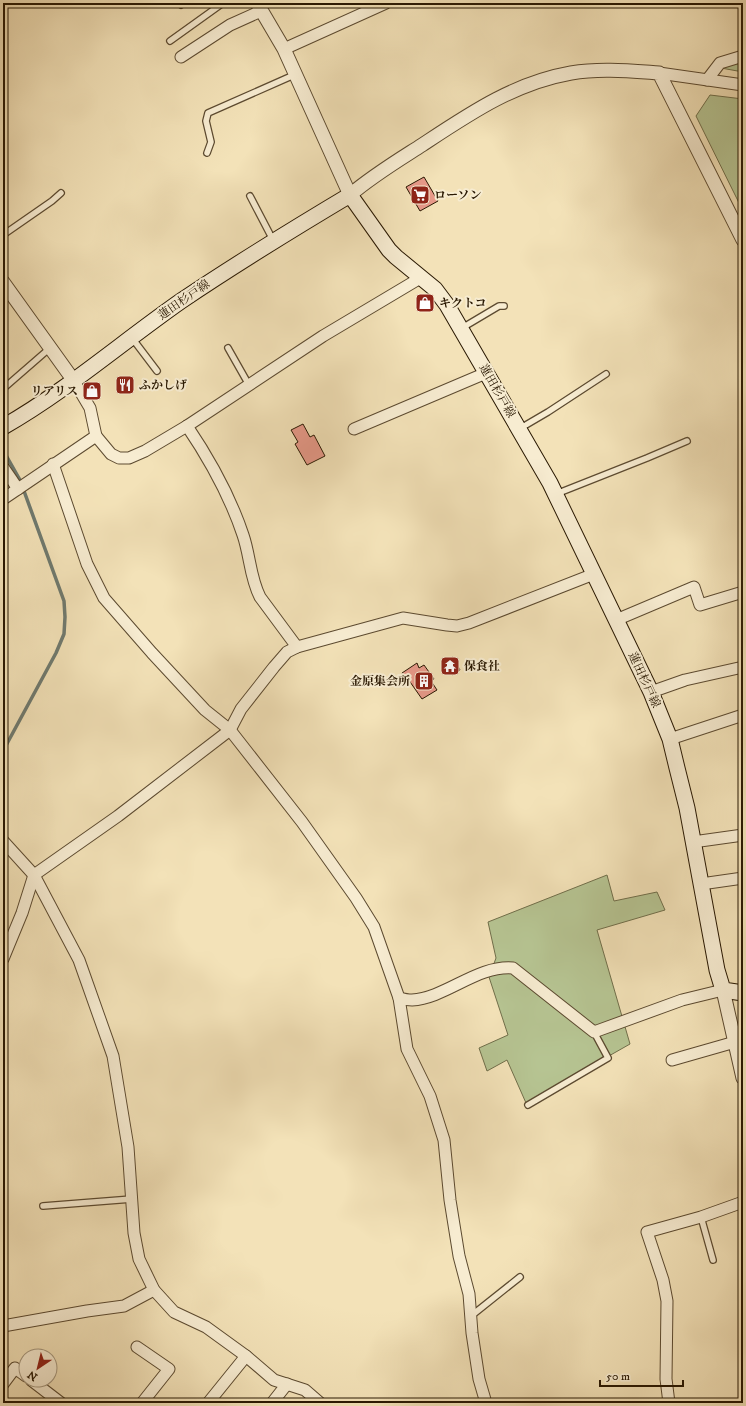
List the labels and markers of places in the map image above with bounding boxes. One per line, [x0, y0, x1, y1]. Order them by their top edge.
supermarket icon: ローソン [409, 184, 431, 206]
place label: ローソン [434, 188, 482, 203]
shop icon: キクトコ [414, 292, 436, 314]
place label: キクトコ [439, 296, 487, 311]
restaurant icon: ふかしげ [114, 374, 136, 396]
place label: ふかしげ [139, 378, 187, 393]
shop icon: リアリス [81, 380, 103, 402]
place label: リアリス [31, 384, 78, 399]
temple icon: 保食社 [439, 655, 461, 677]
place label: 保食社 [464, 659, 500, 674]
building icon: 金原集会所 [413, 670, 435, 692]
place label: 金原集会所 [350, 674, 410, 689]

